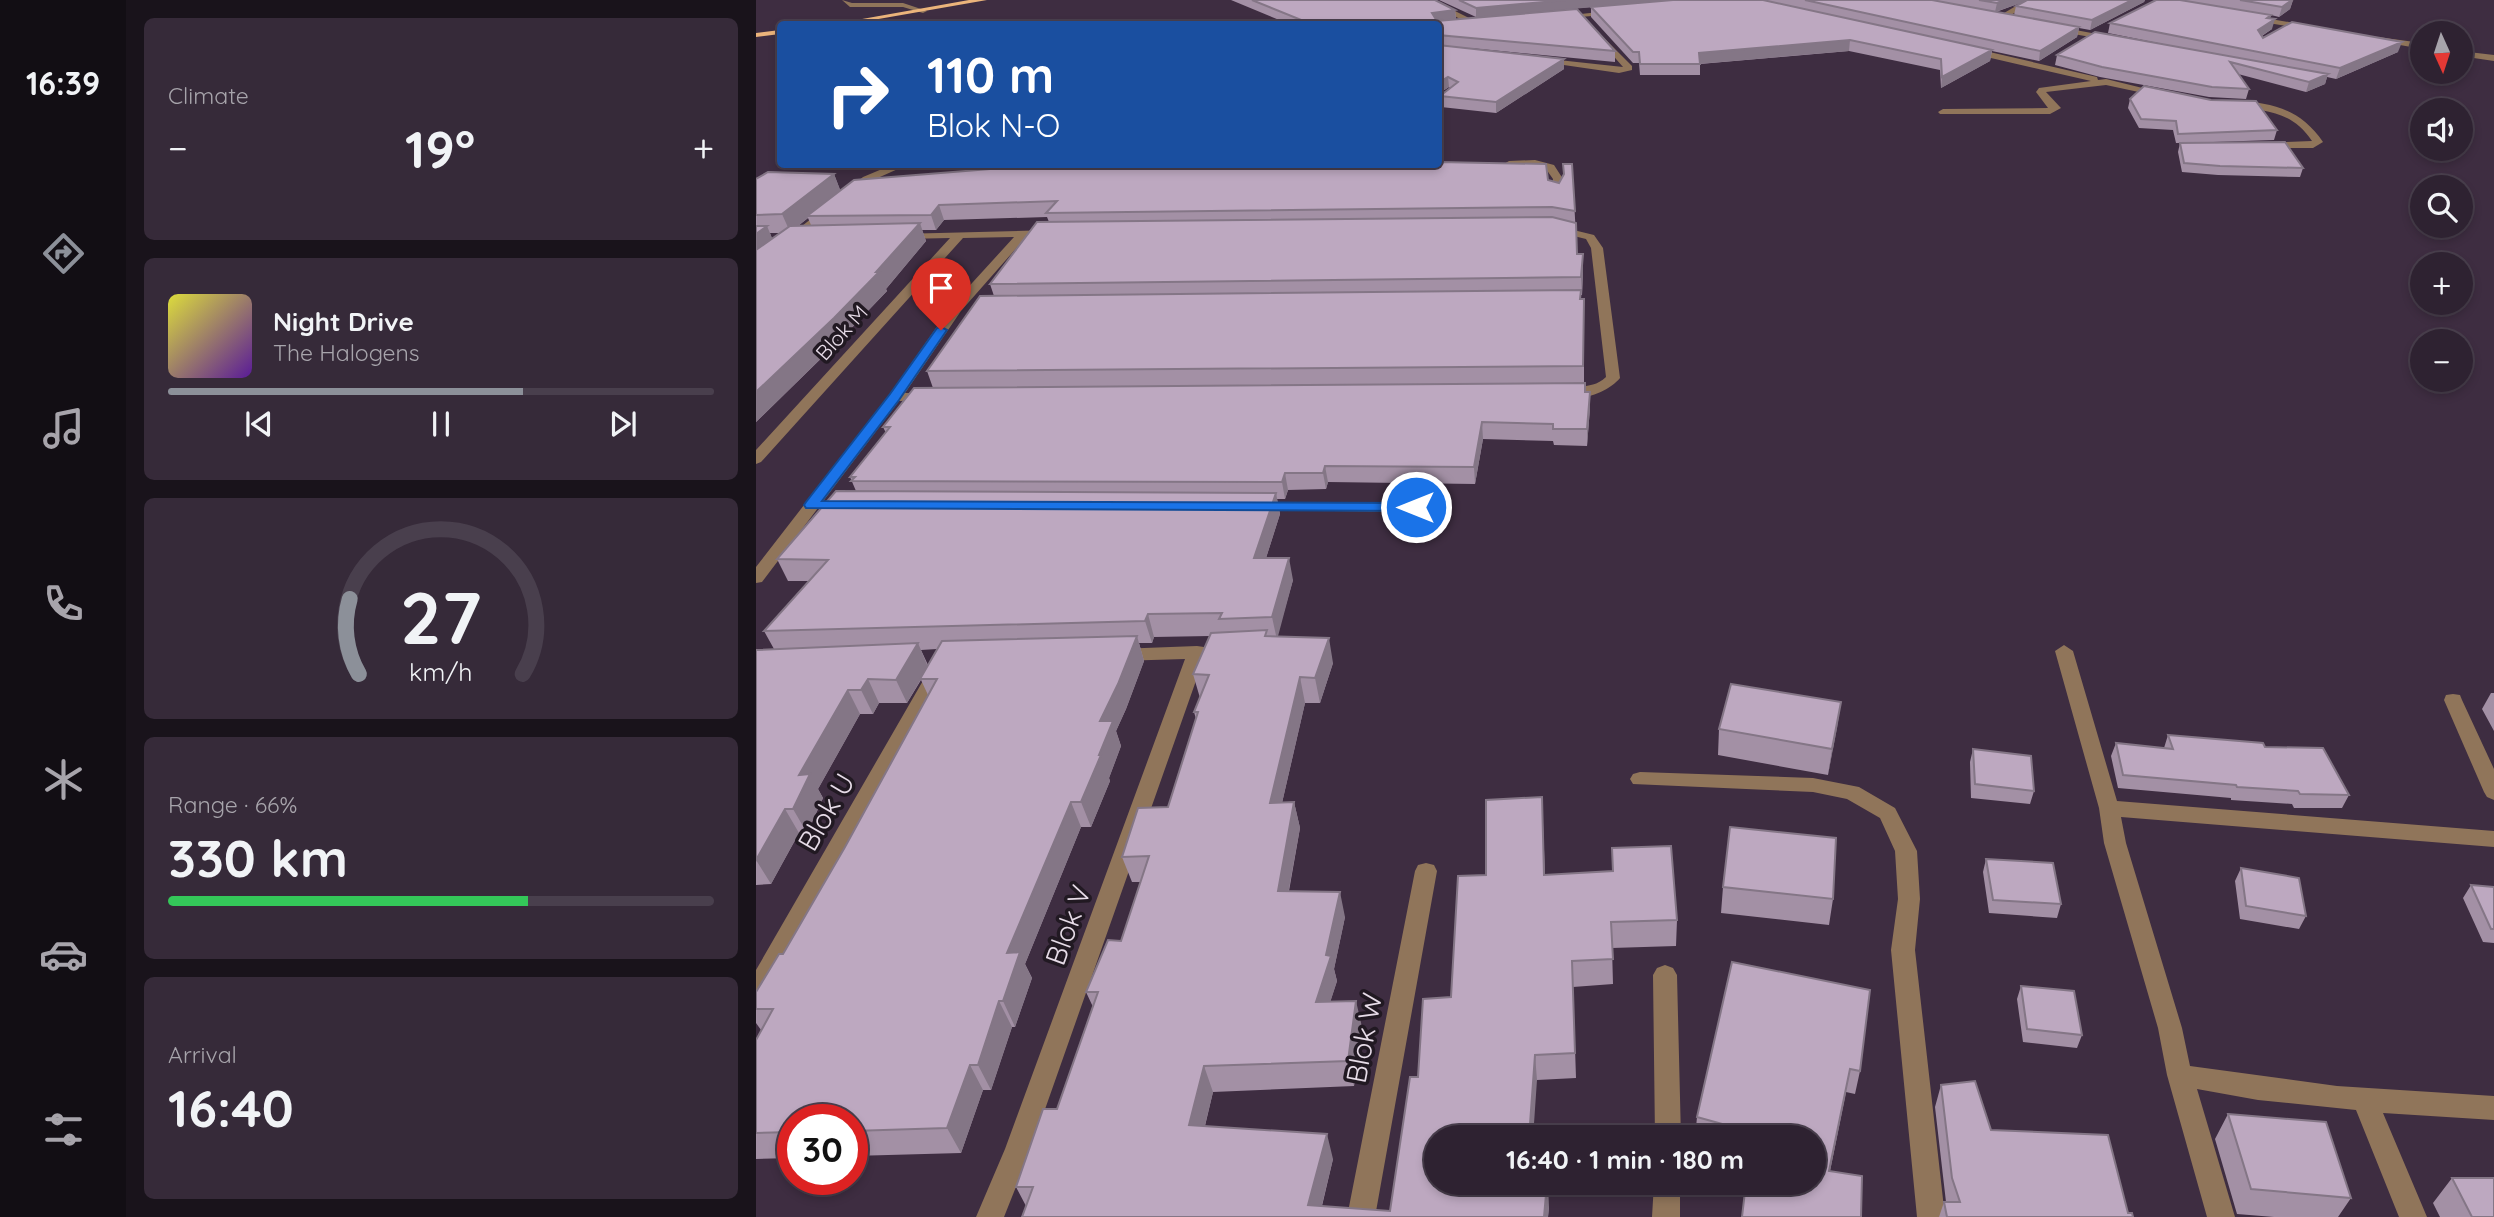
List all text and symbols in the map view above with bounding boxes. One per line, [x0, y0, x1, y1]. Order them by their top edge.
north arrow [2410, 21, 2473, 84]
map controls [2410, 21, 2473, 392]
text: 110 m [927, 44, 1054, 105]
icon: right [812, 49, 903, 140]
text: 16:39 [26, 63, 100, 103]
text: Climate [168, 81, 249, 110]
button: sound [2410, 98, 2473, 161]
text: Blok N-O [927, 105, 1060, 145]
text: 19° [405, 116, 475, 181]
text: − [168, 124, 188, 172]
text: + [693, 124, 714, 172]
button: search [2410, 175, 2473, 238]
icon: directions [39, 229, 88, 278]
button: + [2410, 252, 2473, 315]
pin [911, 258, 971, 330]
icon: arrive [922, 269, 960, 307]
street label: Blok M [810, 299, 873, 365]
text: Night Drive [273, 305, 414, 338]
button: − [2410, 329, 2473, 392]
text: The Halogens [273, 338, 420, 367]
icon: music [39, 404, 88, 453]
icon: previous [240, 405, 278, 443]
icon: pause [422, 405, 460, 443]
icon: next [604, 405, 642, 443]
position arrow [1379, 470, 1453, 544]
text: 27 [400, 572, 482, 663]
icon: phone [39, 579, 88, 628]
text: km/h [409, 656, 473, 687]
icon: climate [39, 755, 88, 804]
street label: Blok U [789, 767, 862, 857]
text: Range · 66% [168, 790, 297, 819]
text: 330 km [168, 825, 348, 890]
street label: Blok V [1037, 880, 1098, 970]
icon: car [39, 930, 88, 979]
street label: Blok W [1338, 990, 1389, 1086]
text: Arrival [168, 1040, 237, 1069]
text: 16:40 [168, 1075, 294, 1140]
speed limit sign: 30 [777, 1104, 868, 1195]
icon: filters [39, 1105, 88, 1154]
text: 16:40 · 1 min · 180 m [1506, 1143, 1744, 1176]

